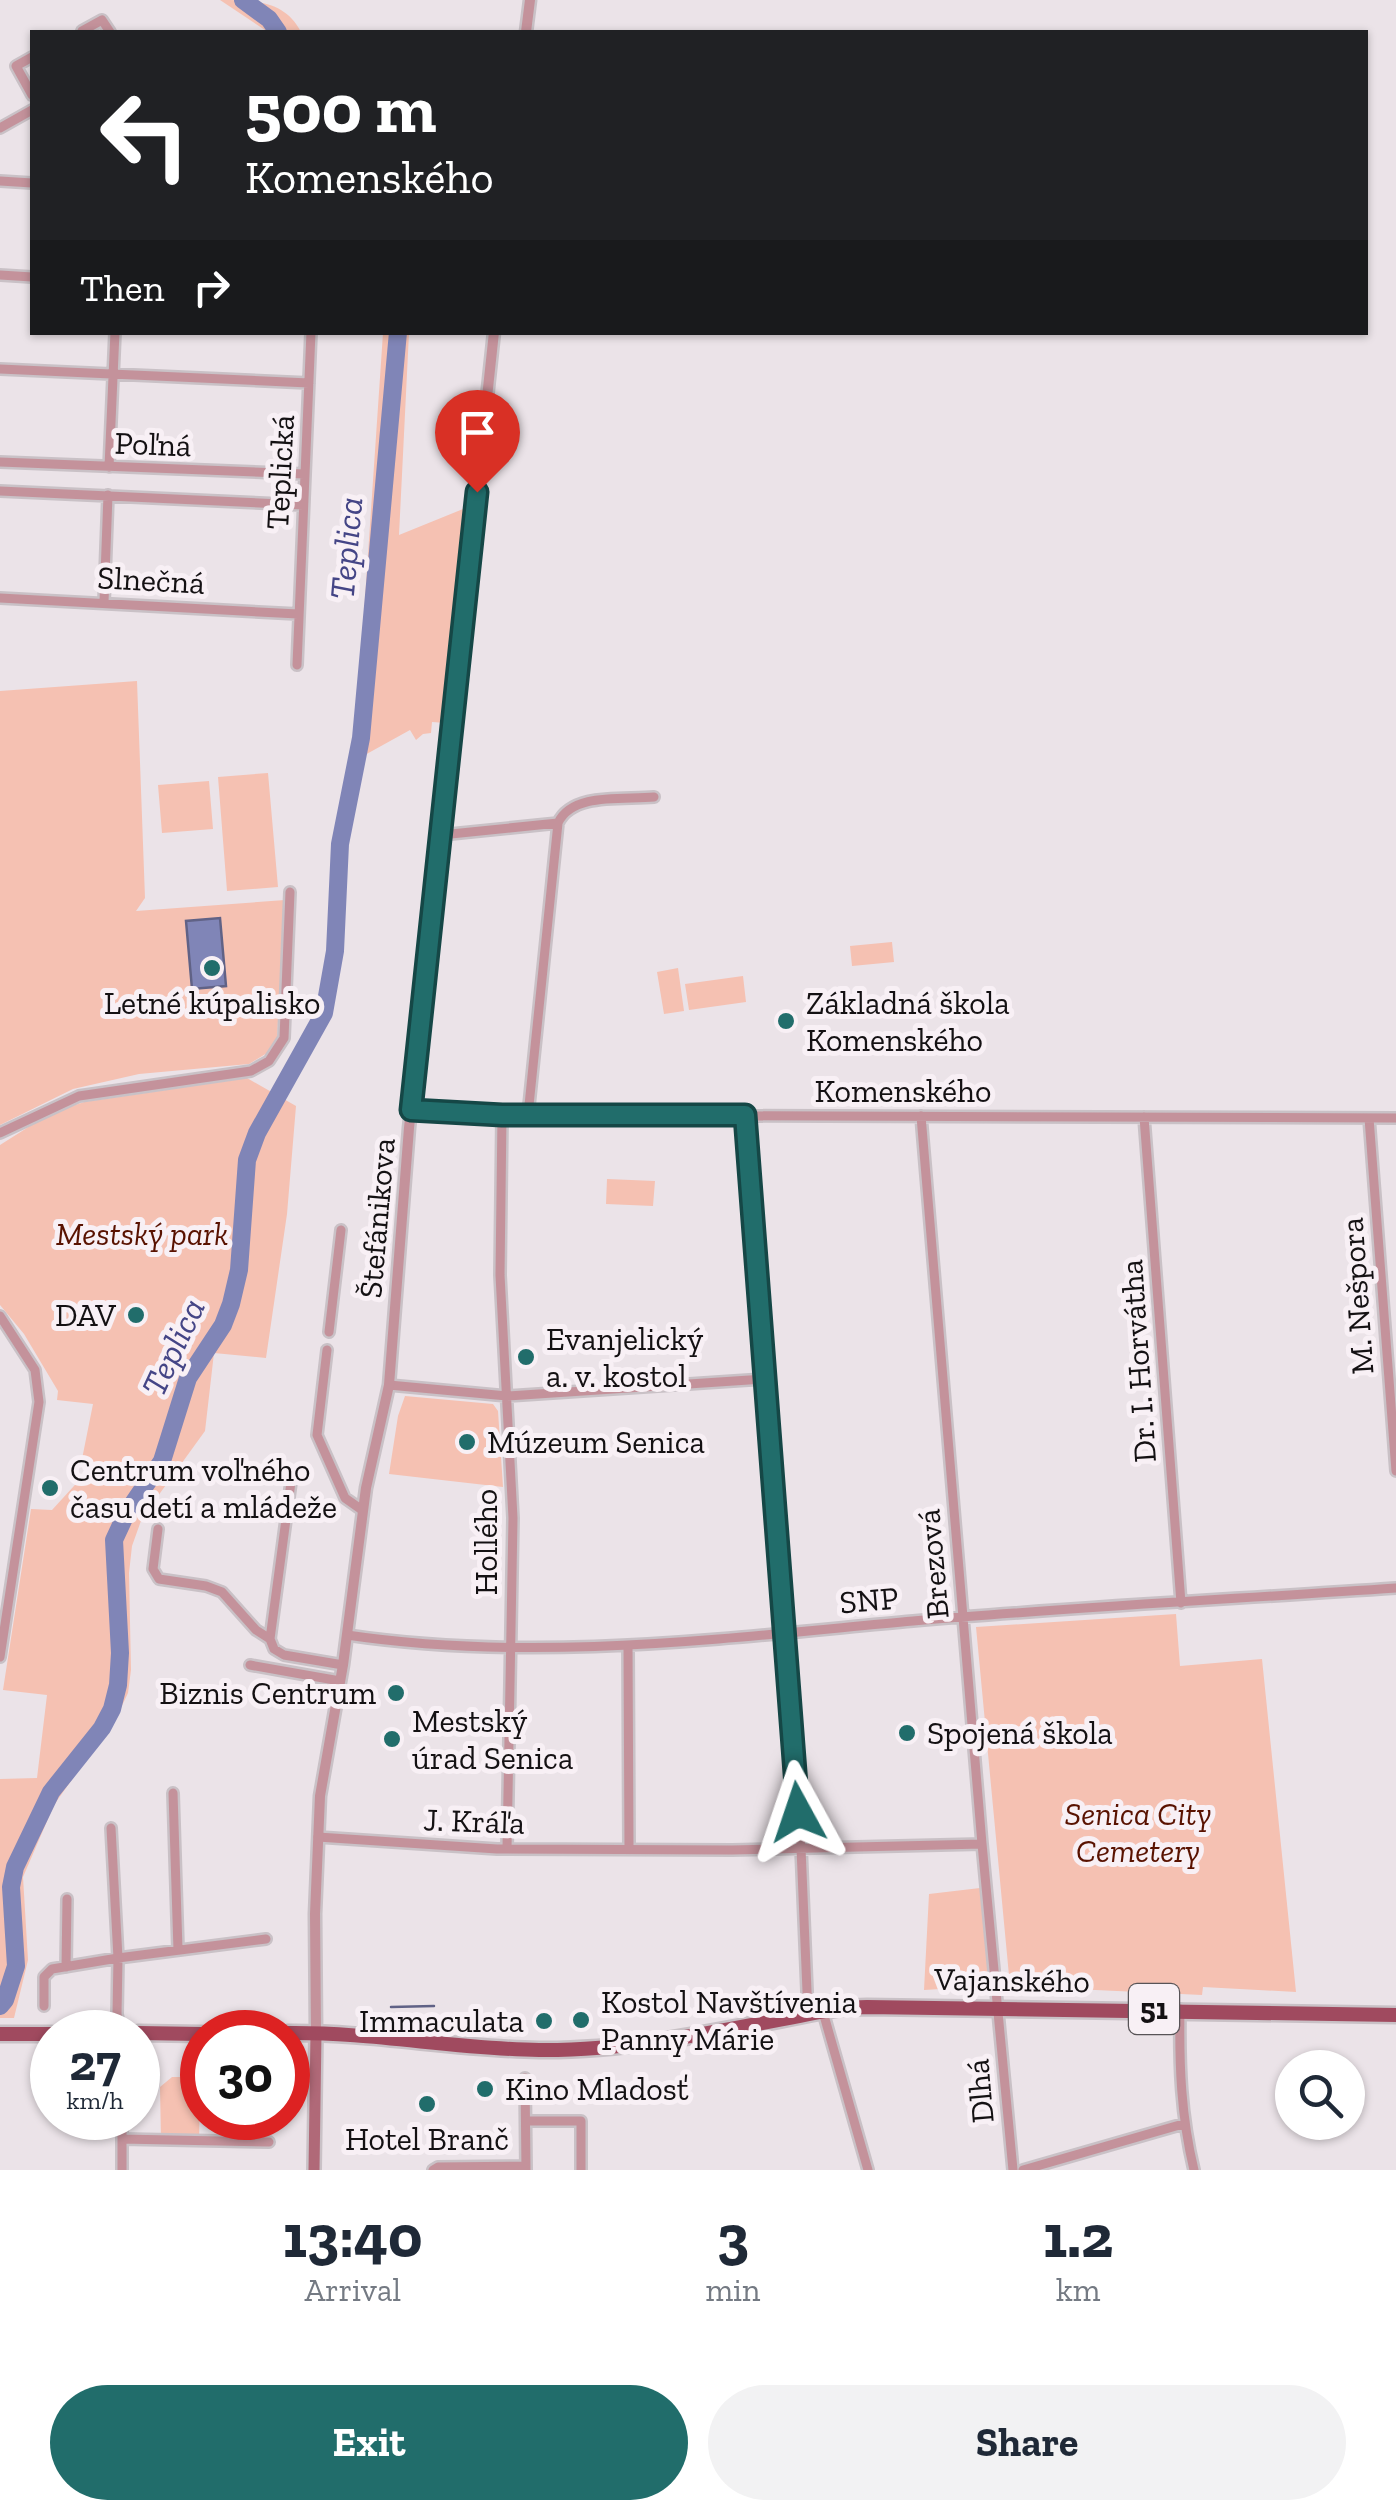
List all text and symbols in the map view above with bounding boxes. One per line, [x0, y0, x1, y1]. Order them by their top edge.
text: 500 m [245, 66, 437, 150]
icon: left [80, 70, 210, 200]
text: Komenského [245, 151, 494, 205]
icon: right [184, 260, 239, 315]
text: Then [80, 265, 164, 311]
pin [435, 390, 520, 493]
icon: arrive [450, 405, 505, 460]
street label: Teplická [258, 414, 302, 530]
street label: Poľná [114, 424, 192, 464]
water label: Teplica [321, 495, 371, 601]
street label: Slnečná [96, 558, 206, 602]
marker: Letné kúpalisko [201, 957, 223, 979]
place label: Letné kúpalisko [104, 984, 320, 1022]
place label: Základná škola Komenského [806, 984, 1010, 1059]
marker: Základná škola Komenského [775, 1010, 797, 1032]
street label: Komenského [815, 1072, 991, 1110]
street label: Štefánikova [351, 1136, 403, 1300]
park label: Mestský park [56, 1215, 228, 1253]
street label: M. Nešpora [1333, 1216, 1381, 1376]
street label: Dr. I. Horvátha [1112, 1258, 1164, 1464]
water label: Teplica [132, 1291, 214, 1403]
place label: DAV [55, 1296, 116, 1334]
marker: DAV [125, 1304, 147, 1326]
place label: Evanjelický a. v. kostol [546, 1320, 704, 1395]
marker: Evanjelický a. v. kostol [515, 1346, 537, 1368]
place label: Múzeum Senica [487, 1423, 705, 1461]
marker: Múzeum Senica [456, 1431, 478, 1453]
place label: Centrum voľného času detí a mládeže [70, 1451, 337, 1526]
marker: Centrum voľného času detí a mládeže [39, 1477, 61, 1499]
street label: Hollého [467, 1489, 505, 1595]
street label: Brezová [909, 1507, 957, 1621]
street label: SNP [838, 1578, 900, 1622]
place label: Biznis Centrum [159, 1674, 376, 1712]
marker: Biznis Centrum [385, 1682, 407, 1704]
place label: Mestský úrad Senica [412, 1702, 573, 1777]
place label: Spojená škola [927, 1714, 1113, 1752]
marker: Spojená škola [896, 1722, 918, 1744]
marker: Mestský úrad Senica [381, 1728, 403, 1750]
position arrow [746, 1760, 850, 1864]
park label: Senica City Cemetery [1064, 1795, 1212, 1870]
street label: J. Kráľa [423, 1800, 525, 1842]
street label: Vajanského [933, 1960, 1090, 2000]
place label: Kostol Navštívenia Panny Márie [601, 1983, 857, 2058]
road number: 51 [1129, 1984, 1179, 2034]
place label: Immaculata [359, 2002, 524, 2040]
marker: Kostol Navštívenia Panny Márie [570, 2009, 592, 2031]
speed limit sign: 30 [180, 2010, 310, 2140]
marker: Immaculata [533, 2010, 555, 2032]
text: 27 [69, 2033, 121, 2093]
map controls [1275, 2050, 1365, 2140]
button: search [1275, 2050, 1365, 2140]
street label: Dlhá [958, 2057, 1002, 2125]
place label: Kino Mladosť [505, 2070, 689, 2108]
marker: Kino Mladosť [474, 2078, 496, 2100]
text: km/h [66, 2085, 124, 2115]
marker: Hotel Branč [416, 2093, 438, 2115]
place label: Hotel Branč [345, 2120, 509, 2158]
text: 13:40 [283, 2200, 423, 2272]
text: 3 [717, 2200, 749, 2272]
text: 1.2 [1043, 2200, 1113, 2272]
text: Arrival [304, 2271, 401, 2309]
text: min [705, 2271, 760, 2309]
text: km [1056, 2271, 1100, 2309]
button: Exit [50, 2385, 688, 2500]
button: Share [708, 2385, 1346, 2500]

